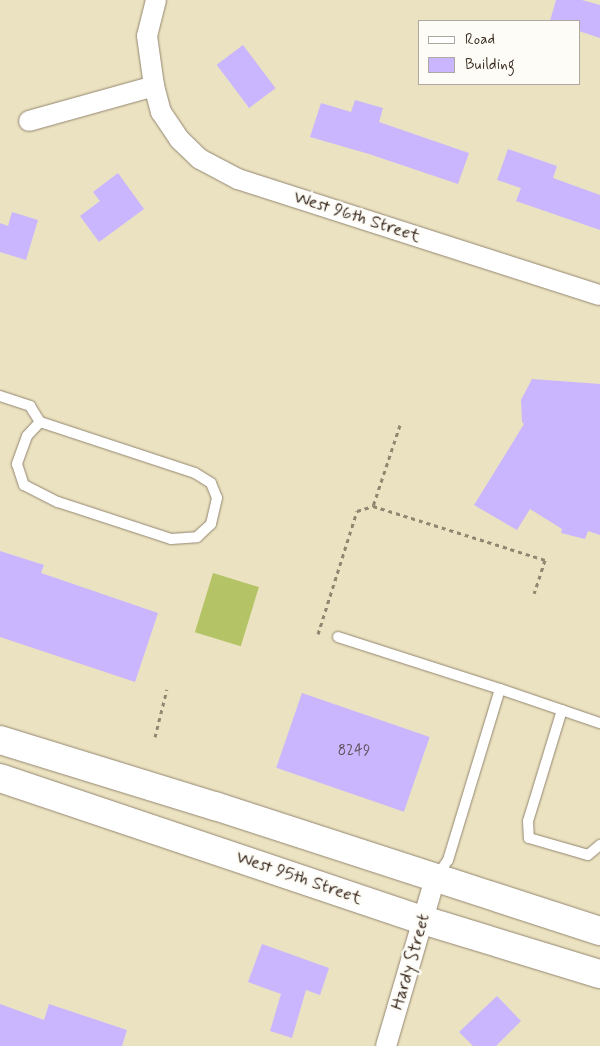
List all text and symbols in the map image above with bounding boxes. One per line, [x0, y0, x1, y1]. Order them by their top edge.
legend [418, 20, 580, 85]
text: Road [465, 30, 495, 50]
text: Building [465, 55, 515, 75]
street label: West 96th Street [291, 186, 423, 248]
house number: 8249 [338, 743, 370, 761]
street label: West 95th Street [233, 846, 365, 910]
street label: Hardy Street [387, 910, 435, 1014]

